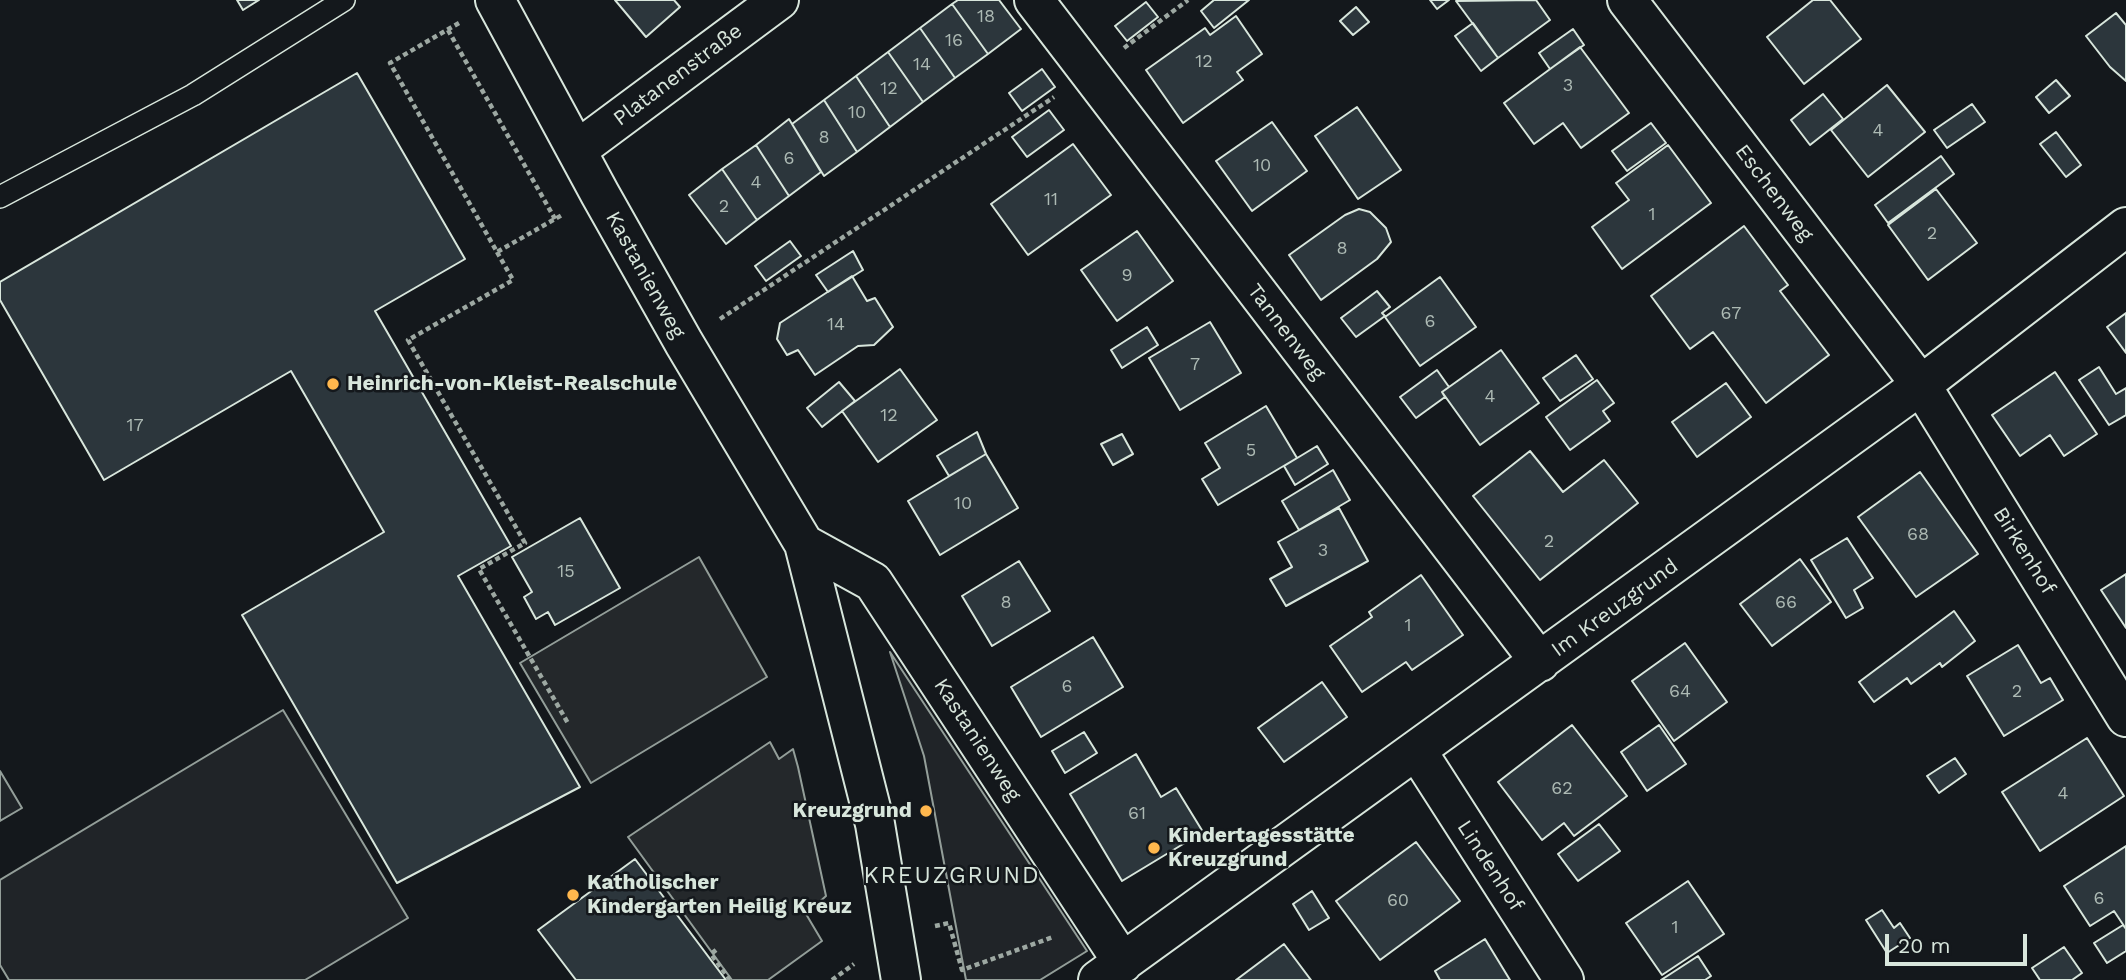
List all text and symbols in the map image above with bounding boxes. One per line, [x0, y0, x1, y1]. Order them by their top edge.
house number: 18 [977, 6, 995, 28]
street label: Platanenstraße [609, 18, 747, 132]
house number: 16 [945, 30, 963, 52]
house number: 12 [1195, 51, 1213, 73]
house number: 14 [913, 54, 931, 76]
house number: 3 [1563, 75, 1573, 97]
house number: 12 [880, 78, 898, 100]
house number: 10 [848, 102, 866, 124]
house number: 4 [1873, 120, 1883, 142]
house number: 8 [818, 127, 830, 149]
street label: Eschenweg [1729, 140, 1819, 246]
house number: 6 [784, 148, 794, 170]
house number: 10 [1253, 155, 1271, 177]
house number: 4 [751, 172, 761, 194]
house number: 11 [1044, 189, 1058, 211]
house number: 2 [719, 196, 729, 218]
house number: 1 [1648, 204, 1656, 226]
street label: Kastanienweg [600, 207, 690, 343]
house number: 2 [1927, 223, 1937, 245]
house number: 8 [1336, 238, 1348, 260]
house number: 9 [1121, 265, 1133, 287]
street label: Tannenweg [1242, 279, 1330, 385]
house number: 67 [1721, 303, 1741, 325]
house number: 6 [1425, 311, 1435, 333]
house number: 14 [827, 314, 845, 336]
house number: 7 [1190, 354, 1200, 376]
place label: Heinrich-von-Kleist-Realschule [347, 371, 677, 397]
marker: Heinrich-von-Kleist-Realschule [325, 376, 341, 392]
house number: 4 [1485, 386, 1495, 408]
house number: 12 [880, 405, 898, 427]
house number: 17 [126, 415, 144, 437]
house number: 5 [1246, 440, 1256, 462]
house number: 10 [954, 493, 972, 515]
street label: Birkenhof [1987, 503, 2061, 599]
house number: 68 [1907, 524, 1929, 546]
house number: 2 [1544, 531, 1554, 553]
house number: 3 [1318, 540, 1328, 562]
street label: Im Kreuzgrund [1547, 554, 1683, 662]
house number: 15 [557, 561, 575, 583]
house number: 8 [1000, 592, 1012, 614]
house number: 66 [1775, 592, 1797, 614]
house number: 1 [1404, 615, 1412, 637]
street label: Kastanienweg [928, 674, 1026, 806]
house number: 6 [1062, 676, 1072, 698]
house number: 64 [1669, 681, 1691, 703]
house number: 2 [2012, 681, 2022, 703]
house number: 62 [1551, 778, 1573, 800]
house number: 4 [2058, 783, 2068, 805]
place label: Kreuzgrund [793, 798, 912, 824]
marker: Kreuzgrund [918, 803, 934, 819]
house number: 61 [1128, 803, 1146, 825]
street label: Lindenhof [1451, 816, 1529, 916]
place label: Kindertagesstätte Kreuzgrund [1168, 823, 1355, 873]
marker: Kindertagesstätte Kreuzgrund [1146, 840, 1162, 856]
district label: KREUZGRUND [865, 862, 1039, 890]
place label: Katholischer Kindergarten Heilig Kreuz [587, 870, 852, 920]
marker: Katholischer Kindergarten Heilig Kreuz [565, 887, 581, 903]
house number: 6 [2094, 888, 2104, 910]
house number: 60 [1387, 890, 1409, 912]
house number: 1 [1671, 917, 1679, 939]
scale bar [1888, 920, 2030, 964]
text: 20 m [1898, 933, 1950, 958]

